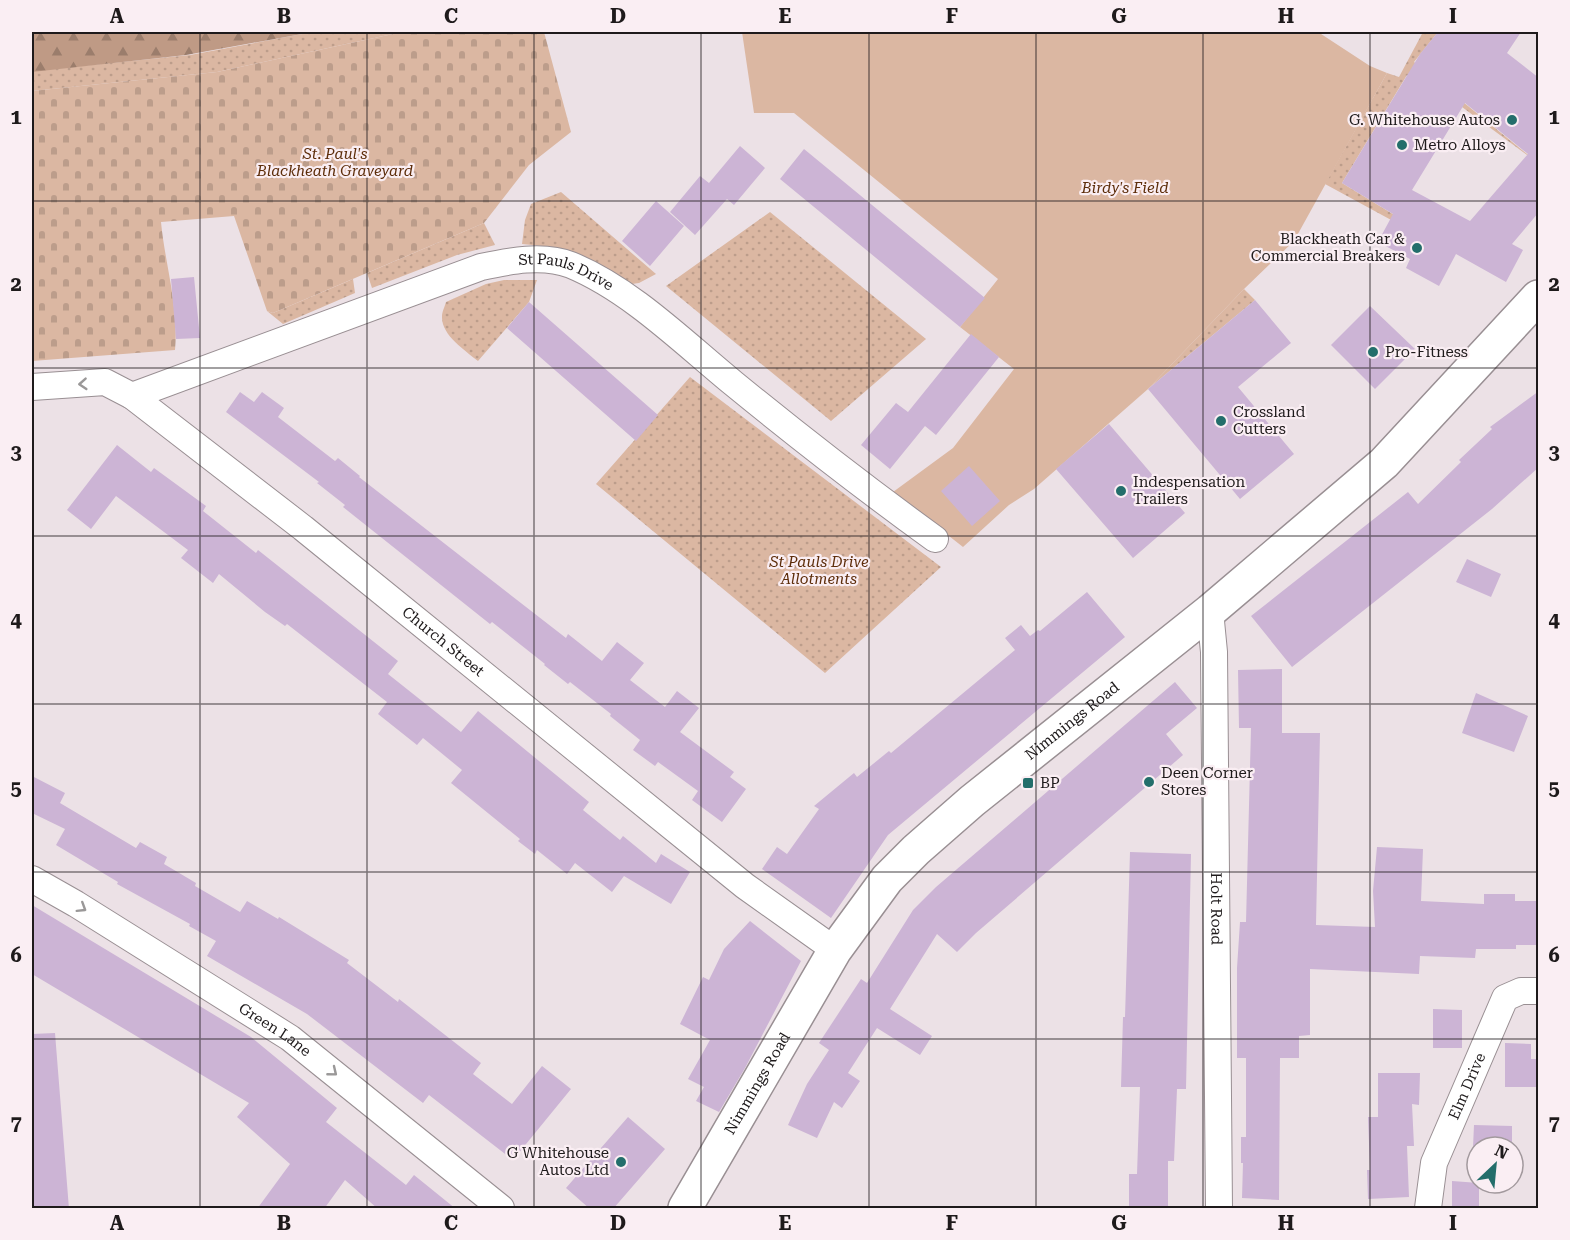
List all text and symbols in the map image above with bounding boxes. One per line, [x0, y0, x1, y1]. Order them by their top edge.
text: A [110, 4, 125, 28]
text: B [277, 4, 291, 28]
text: C [444, 4, 458, 28]
text: D [610, 4, 626, 28]
text: E [779, 4, 792, 28]
text: F [946, 4, 958, 28]
text: G [1111, 4, 1127, 28]
text: H [1278, 4, 1294, 28]
text: I [1449, 4, 1457, 28]
text: 1 [10, 105, 22, 129]
text: 1 [1548, 105, 1560, 129]
place label: G. Whitehouse Autos [1349, 111, 1500, 129]
marker: G. Whitehouse Autos [1505, 113, 1519, 127]
place label: Metro Alloys [1414, 136, 1506, 154]
marker: Metro Alloys [1395, 138, 1409, 152]
park label: St. Paul's Blackheath Graveyard [256, 145, 413, 180]
park label: Birdy's Field [1081, 179, 1169, 197]
place label: Blackheath Car & Commercial Breakers [1251, 230, 1405, 265]
marker: Blackheath Car & Commercial Breakers [1410, 241, 1424, 255]
street label: St Pauls Drive [517, 250, 617, 294]
text: 2 [10, 272, 22, 296]
text: 2 [1548, 272, 1560, 296]
place label: Pro-Fitness [1385, 343, 1468, 361]
marker: Pro-Fitness [1366, 345, 1380, 359]
one-way arrow [79, 377, 88, 390]
place label: Crossland Cutters [1233, 403, 1306, 438]
marker: Crossland Cutters [1214, 414, 1228, 428]
text: 3 [10, 440, 22, 464]
text: 3 [1548, 440, 1560, 464]
place label: Indespensation Trailers [1133, 473, 1246, 508]
marker: Indespensation Trailers [1114, 484, 1128, 498]
park label: St Pauls Drive Allotments [768, 553, 869, 588]
street label: Church Street [398, 603, 488, 680]
text: 4 [10, 608, 22, 632]
text: 4 [1548, 608, 1560, 632]
street label: Nimmings Road [1022, 678, 1123, 764]
place label: Deen Corner Stores [1161, 764, 1253, 799]
place label: BP [1040, 774, 1060, 792]
marker: Deen Corner Stores [1142, 775, 1156, 789]
text: 5 [10, 776, 22, 800]
marker: BP [1021, 776, 1035, 790]
text: 5 [1548, 776, 1560, 800]
street label: Holt Road [1207, 872, 1226, 945]
one-way arrow [76, 900, 86, 912]
text: 6 [10, 943, 22, 967]
text: 6 [1548, 943, 1560, 967]
street label: Green Lane [235, 999, 315, 1060]
street label: Nimmings Road [721, 1029, 794, 1138]
street label: Elm Drive [1445, 1050, 1489, 1122]
one-way arrow [326, 1065, 337, 1076]
text: 7 [10, 1111, 22, 1135]
text: 7 [1548, 1111, 1560, 1135]
north arrow [1465, 1135, 1525, 1195]
text: N [1492, 1141, 1511, 1163]
place label: G Whitehouse Autos Ltd [507, 1144, 609, 1179]
marker: G Whitehouse Autos Ltd [614, 1155, 628, 1169]
text: A [110, 1211, 125, 1235]
text: B [277, 1211, 291, 1235]
text: C [444, 1211, 458, 1235]
text: D [610, 1211, 626, 1235]
text: E [779, 1211, 792, 1235]
text: F [946, 1211, 958, 1235]
text: G [1111, 1211, 1127, 1235]
text: H [1278, 1211, 1294, 1235]
text: I [1449, 1211, 1457, 1235]

